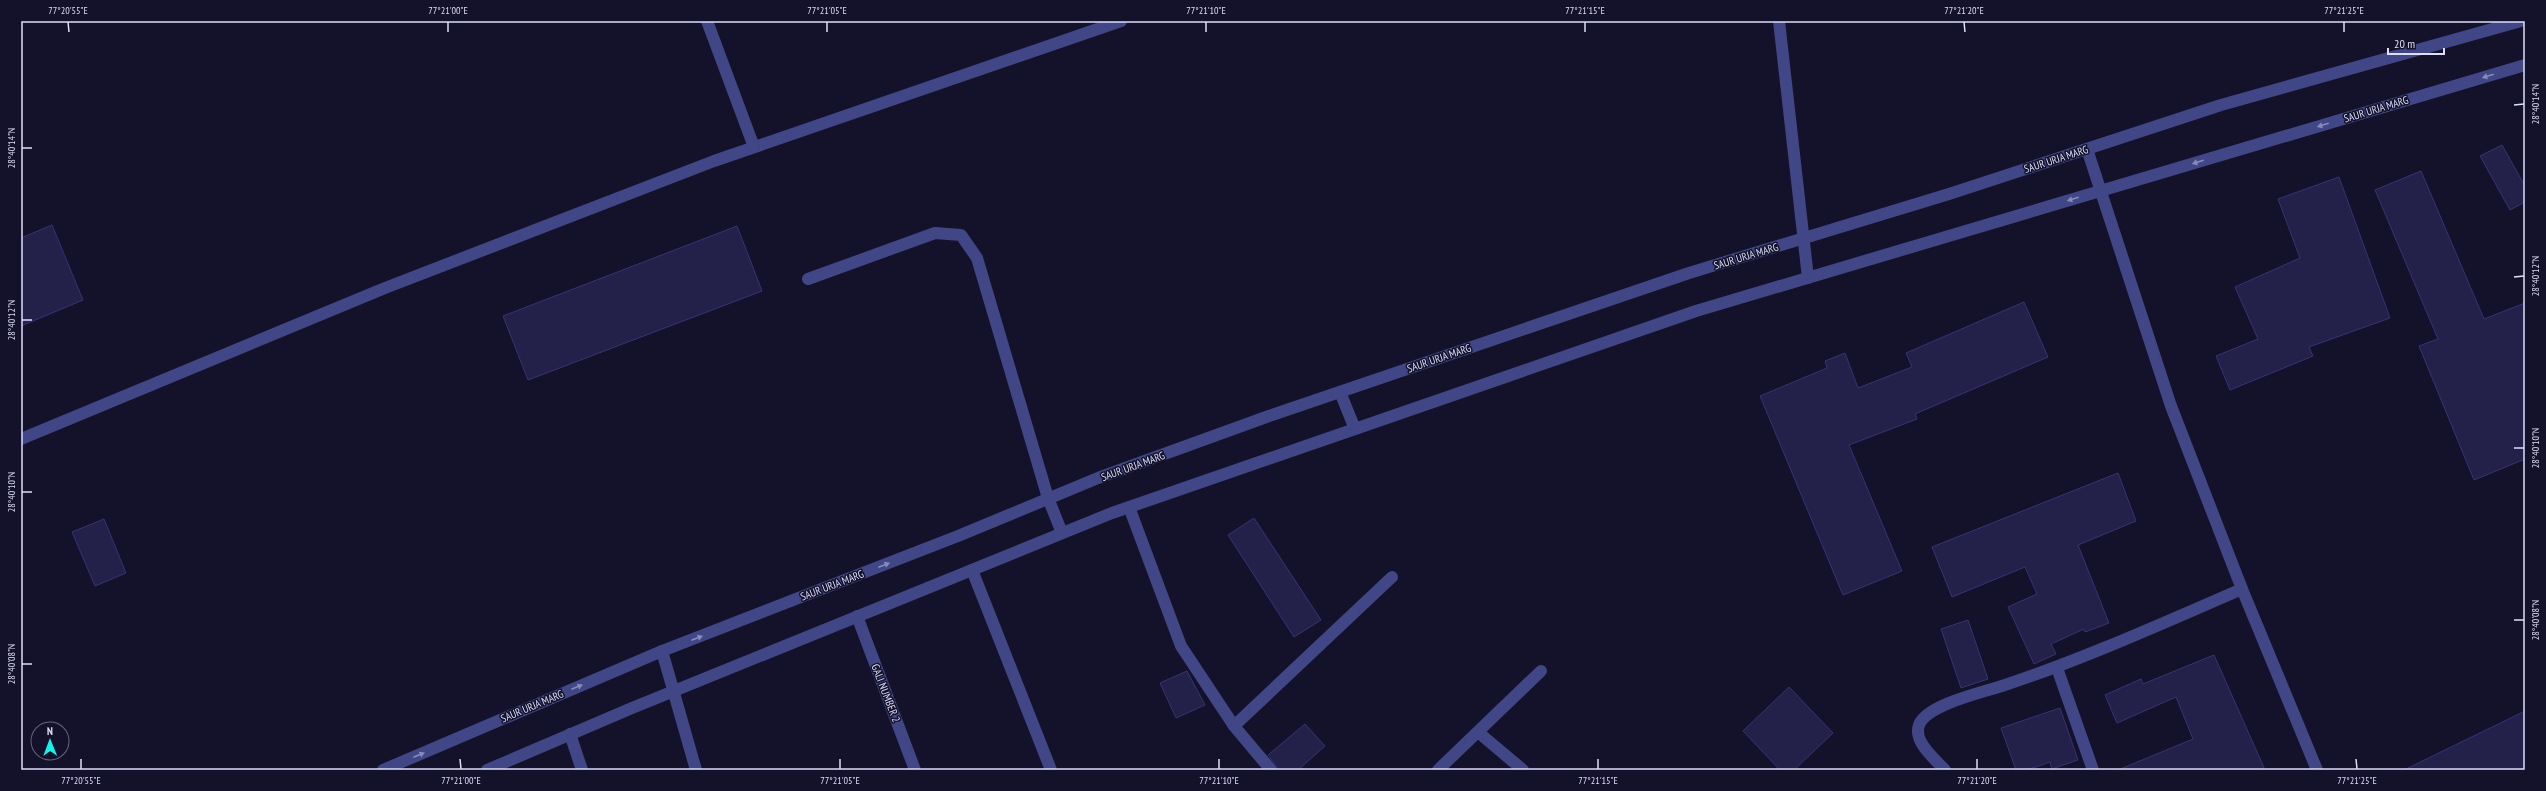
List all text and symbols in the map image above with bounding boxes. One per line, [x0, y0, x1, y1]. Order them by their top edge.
text: 77°20'55"E [48, 4, 88, 17]
text: 77°21'00"E [428, 4, 468, 17]
text: 77°21'05"E [807, 4, 847, 17]
text: 77°21'10"E [1186, 4, 1226, 17]
text: 77°21'15"E [1565, 4, 1605, 17]
text: 77°21'20"E [1944, 4, 1984, 17]
text: 77°21'25"E [2324, 4, 2364, 17]
scale bar [2388, 30, 2444, 56]
text: 20 m [2394, 36, 2415, 51]
one-way arrow [2481, 73, 2493, 79]
text: 28°40'14"N [2529, 84, 2542, 124]
street label: SAUR URJA MARG [2342, 93, 2410, 125]
one-way arrow [2316, 122, 2328, 128]
text: 28°40'14"N [5, 128, 18, 168]
street label: SAUR URJA MARG [2022, 142, 2090, 176]
one-way arrow [2192, 159, 2204, 165]
one-way arrow [2067, 196, 2079, 202]
street label: SAUR URJA MARG [1712, 240, 1780, 272]
text: 28°40'12"N [2529, 256, 2542, 296]
text: 28°40'12"N [5, 300, 18, 340]
street label: SAUR URJA MARG [1405, 341, 1473, 375]
text: 28°40'10"N [2529, 428, 2542, 468]
street label: SAUR URJA MARG [1099, 448, 1167, 484]
text: 28°40'10"N [5, 472, 18, 512]
one-way arrow [878, 562, 890, 568]
street label: SAUR URJA MARG [798, 567, 866, 603]
text: 28°40'08"N [2529, 600, 2542, 640]
one-way arrow [692, 634, 704, 640]
text: 28°40'08"N [5, 644, 18, 684]
street label: GALI NUMBER 2 [868, 662, 904, 724]
one-way arrow [571, 684, 582, 690]
street label: SAUR URJA MARG [499, 687, 565, 725]
north arrow [30, 721, 70, 761]
text: N [47, 724, 53, 738]
one-way arrow [413, 751, 425, 757]
text: 77°20'55"E [61, 774, 101, 787]
text: 77°21'00"E [441, 774, 481, 787]
text: 77°21'05"E [820, 774, 860, 787]
text: 77°21'10"E [1199, 774, 1239, 787]
text: 77°21'15"E [1578, 774, 1618, 787]
text: 77°21'20"E [1957, 774, 1997, 787]
text: 77°21'25"E [2337, 774, 2377, 787]

